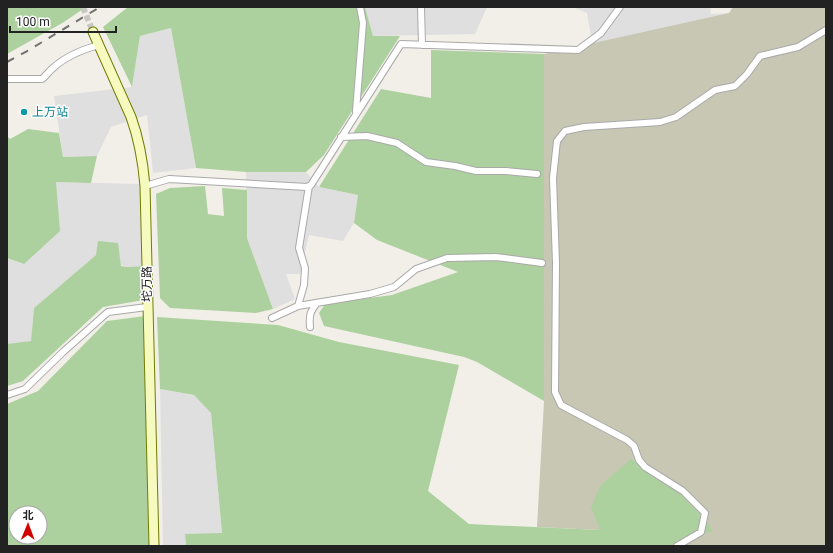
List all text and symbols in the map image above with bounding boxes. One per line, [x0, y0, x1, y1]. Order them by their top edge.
scale bar [10, 8, 116, 34]
text: 100 m [16, 15, 50, 29]
place label: 上万站 [32, 105, 68, 119]
marker: 上万站 [19, 107, 29, 117]
street label: 坨万路 [140, 266, 154, 302]
north arrow [8, 505, 48, 545]
text: 北 [23, 509, 34, 522]

